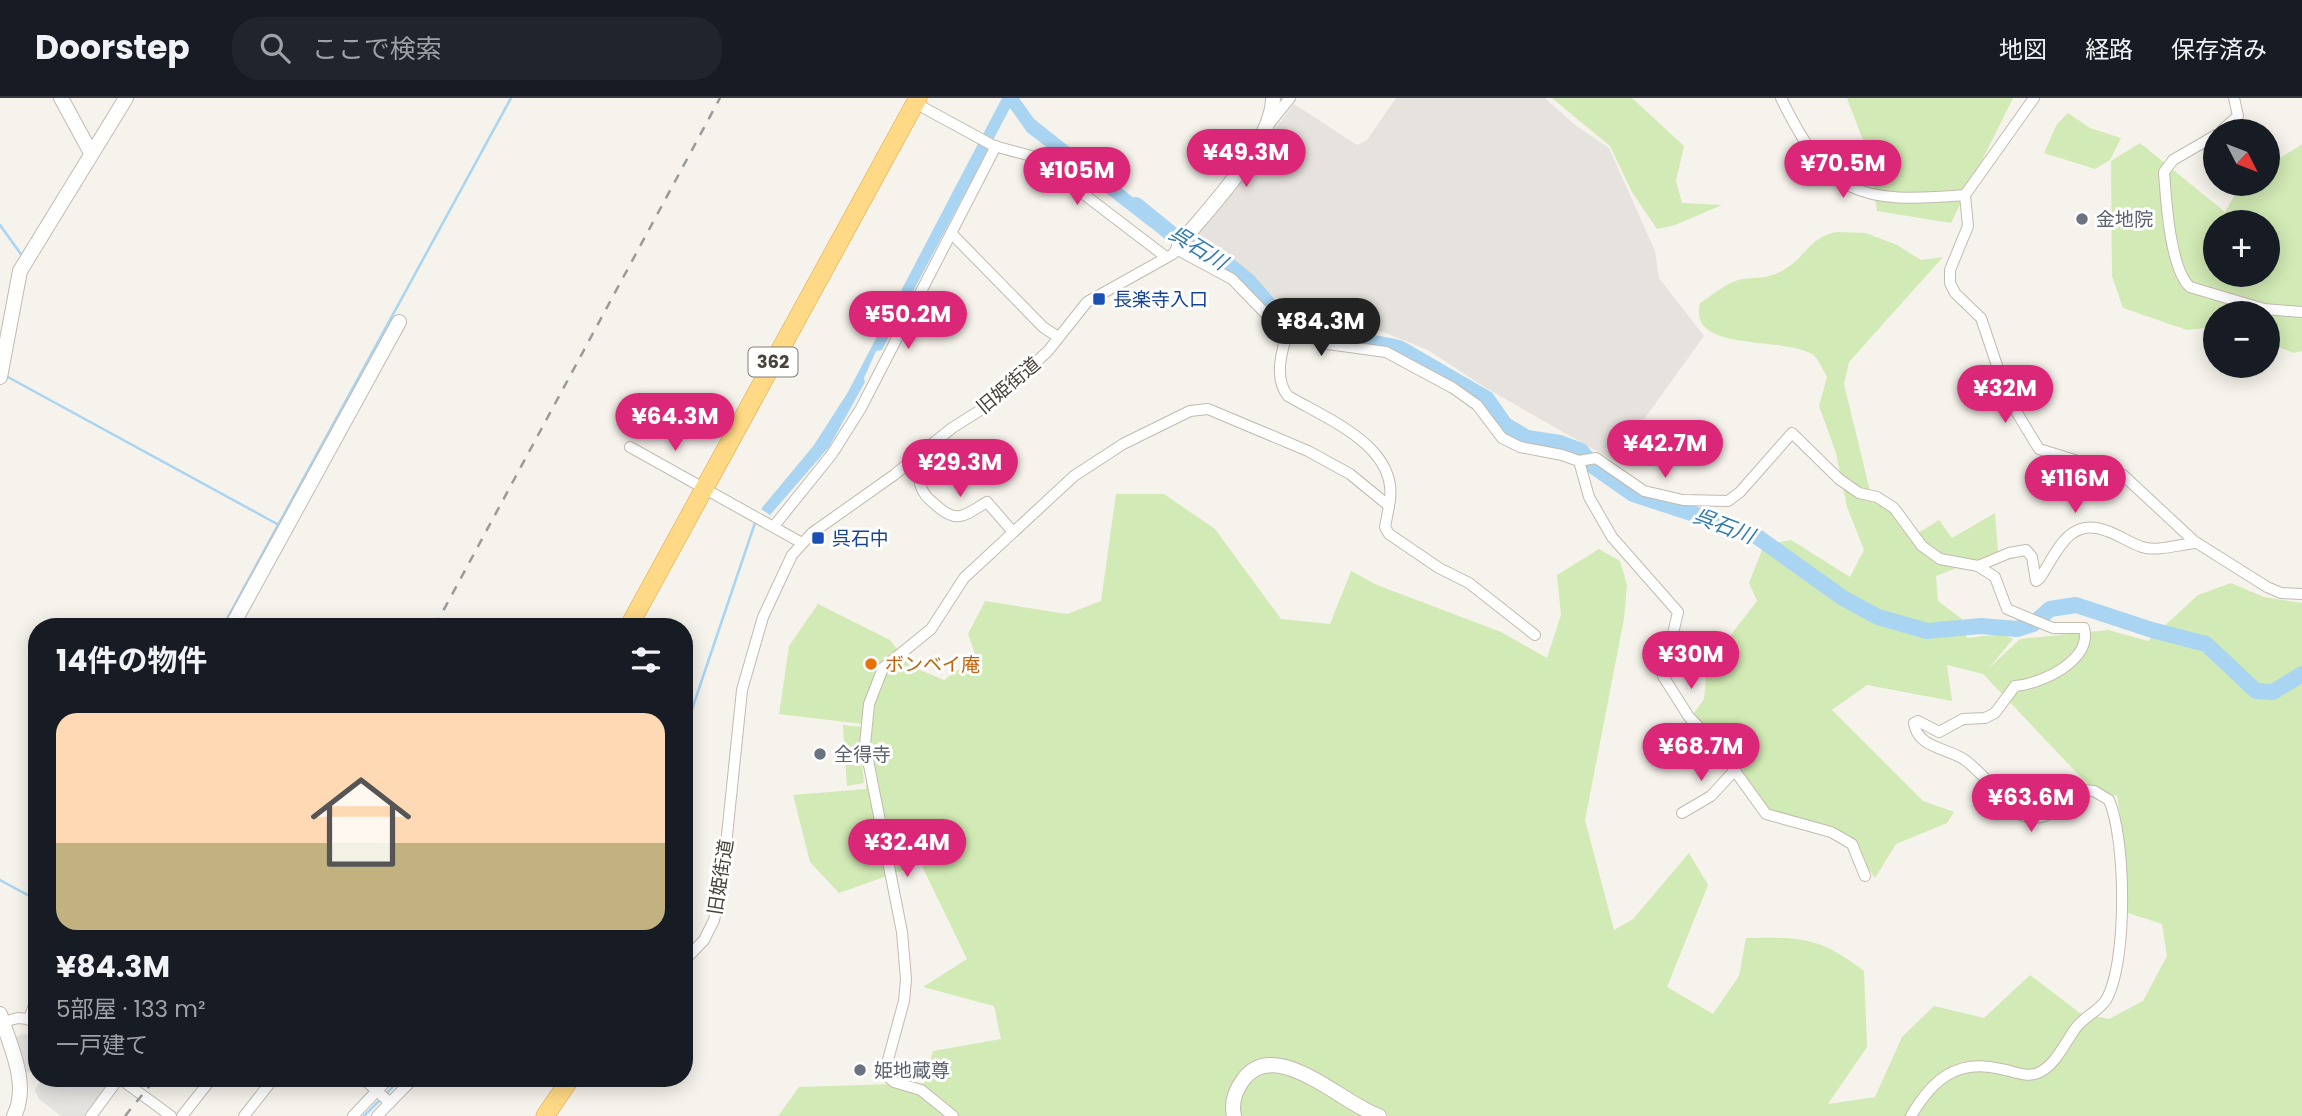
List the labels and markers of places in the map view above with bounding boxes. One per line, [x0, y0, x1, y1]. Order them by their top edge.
pin: ¥49.3M [1189, 130, 1303, 189]
pin: ¥70.5M [1786, 140, 1900, 200]
pin: ¥105M [1028, 148, 1126, 207]
place label: 金地院 [2096, 206, 2153, 233]
marker: 金地院 [2074, 211, 2090, 227]
place label: 長楽寺入口 [1113, 286, 1208, 313]
marker: 長楽寺入口 [1091, 291, 1107, 307]
pin: ¥50.2M [851, 292, 965, 351]
pin: ¥84.3M [1264, 299, 1378, 358]
pin: ¥32M [1964, 366, 2046, 425]
pin: ¥64.3M [618, 394, 732, 453]
pin: ¥42.7M [1608, 420, 1722, 480]
pin: ¥29.3M [903, 440, 1017, 499]
pin: ¥116M [2026, 456, 2124, 515]
place label: 呉石中 [832, 525, 889, 552]
marker: 呉石中 [810, 530, 826, 546]
pin: ¥30M [1650, 632, 1732, 691]
place label: ボンベイ庵 [885, 651, 980, 678]
marker: ボンベイ庵 [863, 656, 879, 672]
pin: ¥68.7M [1644, 724, 1758, 783]
place label: 全得寺 [834, 741, 891, 768]
marker: 全得寺 [812, 746, 828, 762]
pin: ¥63.6M [1974, 774, 2088, 834]
pin: ¥32.4M [850, 820, 964, 879]
place label: 姫地蔵尊 [874, 1057, 950, 1084]
marker: 姫地蔵尊 [852, 1062, 868, 1078]

